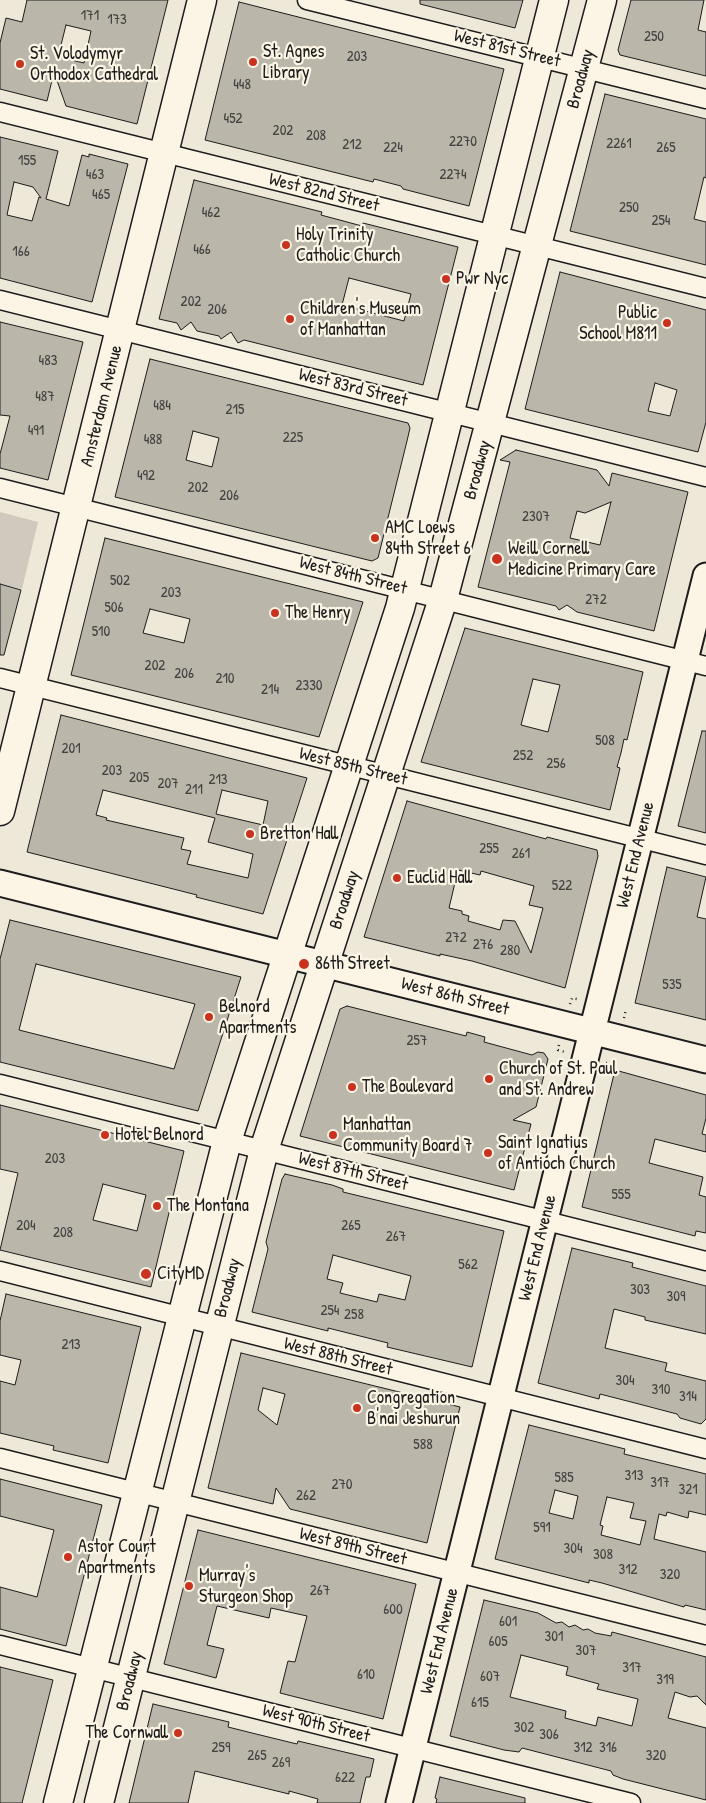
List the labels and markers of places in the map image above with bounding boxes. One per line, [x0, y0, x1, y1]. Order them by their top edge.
place label: St. Agnes Library [263, 41, 324, 84]
place label: St. Volodymyr Orthodox Cathedral [30, 43, 158, 86]
marker: St. Agnes Library [247, 56, 259, 68]
marker: St. Volodymyr Orthodox Cathedral [14, 58, 26, 70]
place label: Holy Trinity Catholic Church [296, 224, 400, 266]
marker: Holy Trinity Catholic Church [280, 239, 292, 251]
place label: Pwr Nyc [456, 268, 508, 290]
marker: Pwr Nyc [440, 273, 452, 285]
place label: Children's Museum of Manhattan [300, 298, 421, 340]
place label: Public School M811 [579, 302, 657, 344]
marker: Children's Museum of Manhattan [284, 313, 296, 325]
marker: Public School M811 [661, 317, 673, 329]
place label: AMC Loews 84th Street 6 [385, 517, 471, 560]
marker: AMC Loews 84th Street 6 [369, 532, 381, 544]
place label: Weill Cornell Medicine Primary Care [508, 538, 656, 580]
marker: Weill Cornell Medicine Primary Care [490, 552, 504, 566]
place label: The Henry [285, 602, 351, 624]
marker: The Henry [269, 607, 281, 619]
place label: Bretton Hall [260, 823, 338, 845]
marker: Bretton Hall [244, 828, 256, 840]
place label: Euclid Hall [407, 867, 472, 889]
marker: Euclid Hall [391, 872, 403, 884]
place label: 86th Street [315, 953, 390, 975]
marker: 86th Street [297, 957, 311, 971]
place label: Belnord Apartments [219, 996, 296, 1038]
marker: Belnord Apartments [203, 1011, 215, 1023]
place label: Church of St. Paul and St. Andrew [499, 1058, 617, 1100]
marker: Church of St. Paul and St. Andrew [483, 1073, 495, 1085]
place label: The Boulevard [362, 1076, 453, 1098]
marker: The Boulevard [346, 1081, 358, 1093]
place label: Manhattan Community Board 7 [343, 1114, 472, 1156]
place label: Hotel Belnord [115, 1124, 203, 1146]
marker: Hotel Belnord [99, 1129, 111, 1141]
marker: Manhattan Community Board 7 [327, 1129, 339, 1141]
place label: Saint Ignatius of Antioch Church [498, 1132, 615, 1174]
marker: Saint Ignatius of Antioch Church [482, 1147, 494, 1159]
place label: The Montana [167, 1195, 249, 1217]
marker: The Montana [151, 1200, 163, 1212]
place label: CityMD [157, 1263, 204, 1285]
marker: CityMD [139, 1267, 153, 1281]
place label: Congregation B'nai Jeshurun [367, 1387, 460, 1430]
marker: Congregation B'nai Jeshurun [351, 1402, 363, 1414]
place label: Astor Court Apartments [78, 1536, 156, 1578]
marker: Astor Court Apartments [62, 1551, 74, 1563]
place label: Murray's Sturgeon Shop [199, 1565, 293, 1608]
marker: Murray's Sturgeon Shop [183, 1580, 195, 1592]
place label: The Cornwall [85, 1722, 168, 1744]
marker: The Cornwall [172, 1727, 184, 1739]

